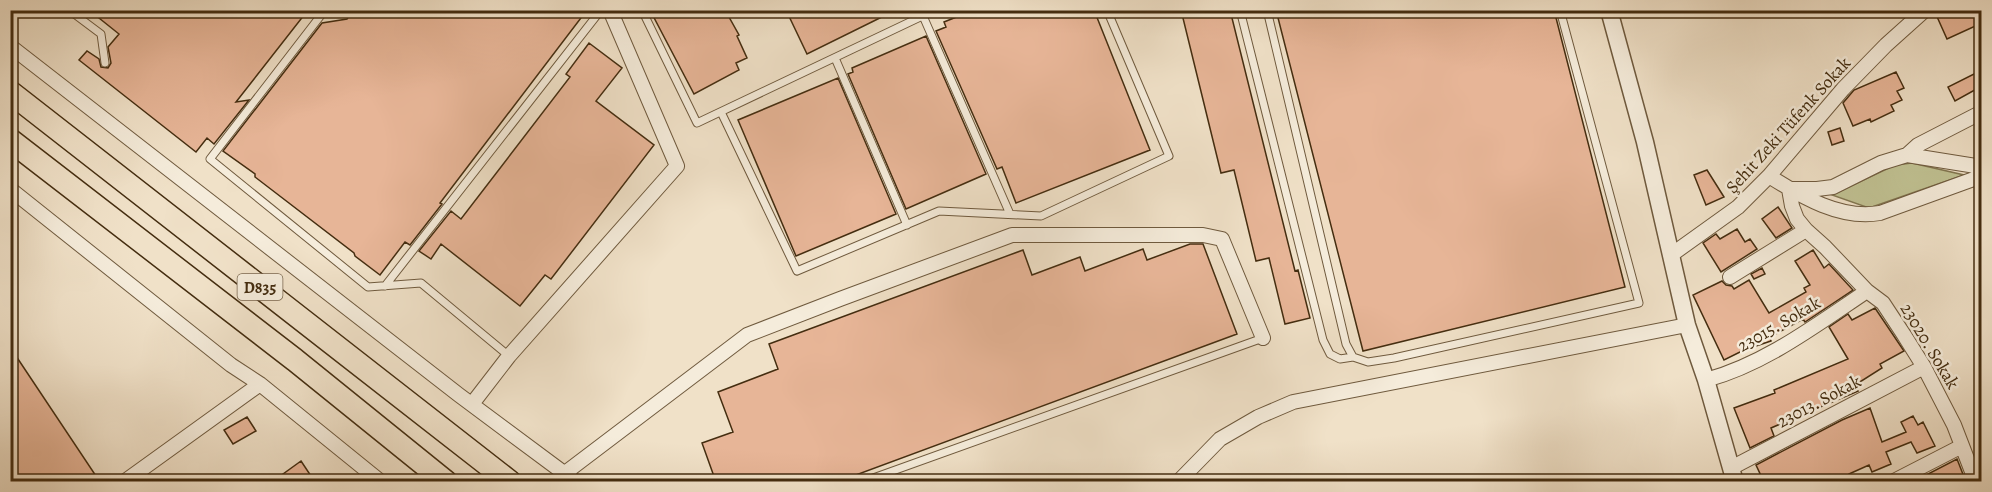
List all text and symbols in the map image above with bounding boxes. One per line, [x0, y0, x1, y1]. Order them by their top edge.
street label: Şehit Zeki Tüfenk Sokak [1720, 51, 1856, 198]
road number: D835 [238, 274, 282, 300]
street label: 23015. Sokak [1733, 291, 1825, 357]
street label: 23020. Sokak [1895, 298, 1965, 394]
street label: 23013. Sokak [1773, 369, 1865, 433]

